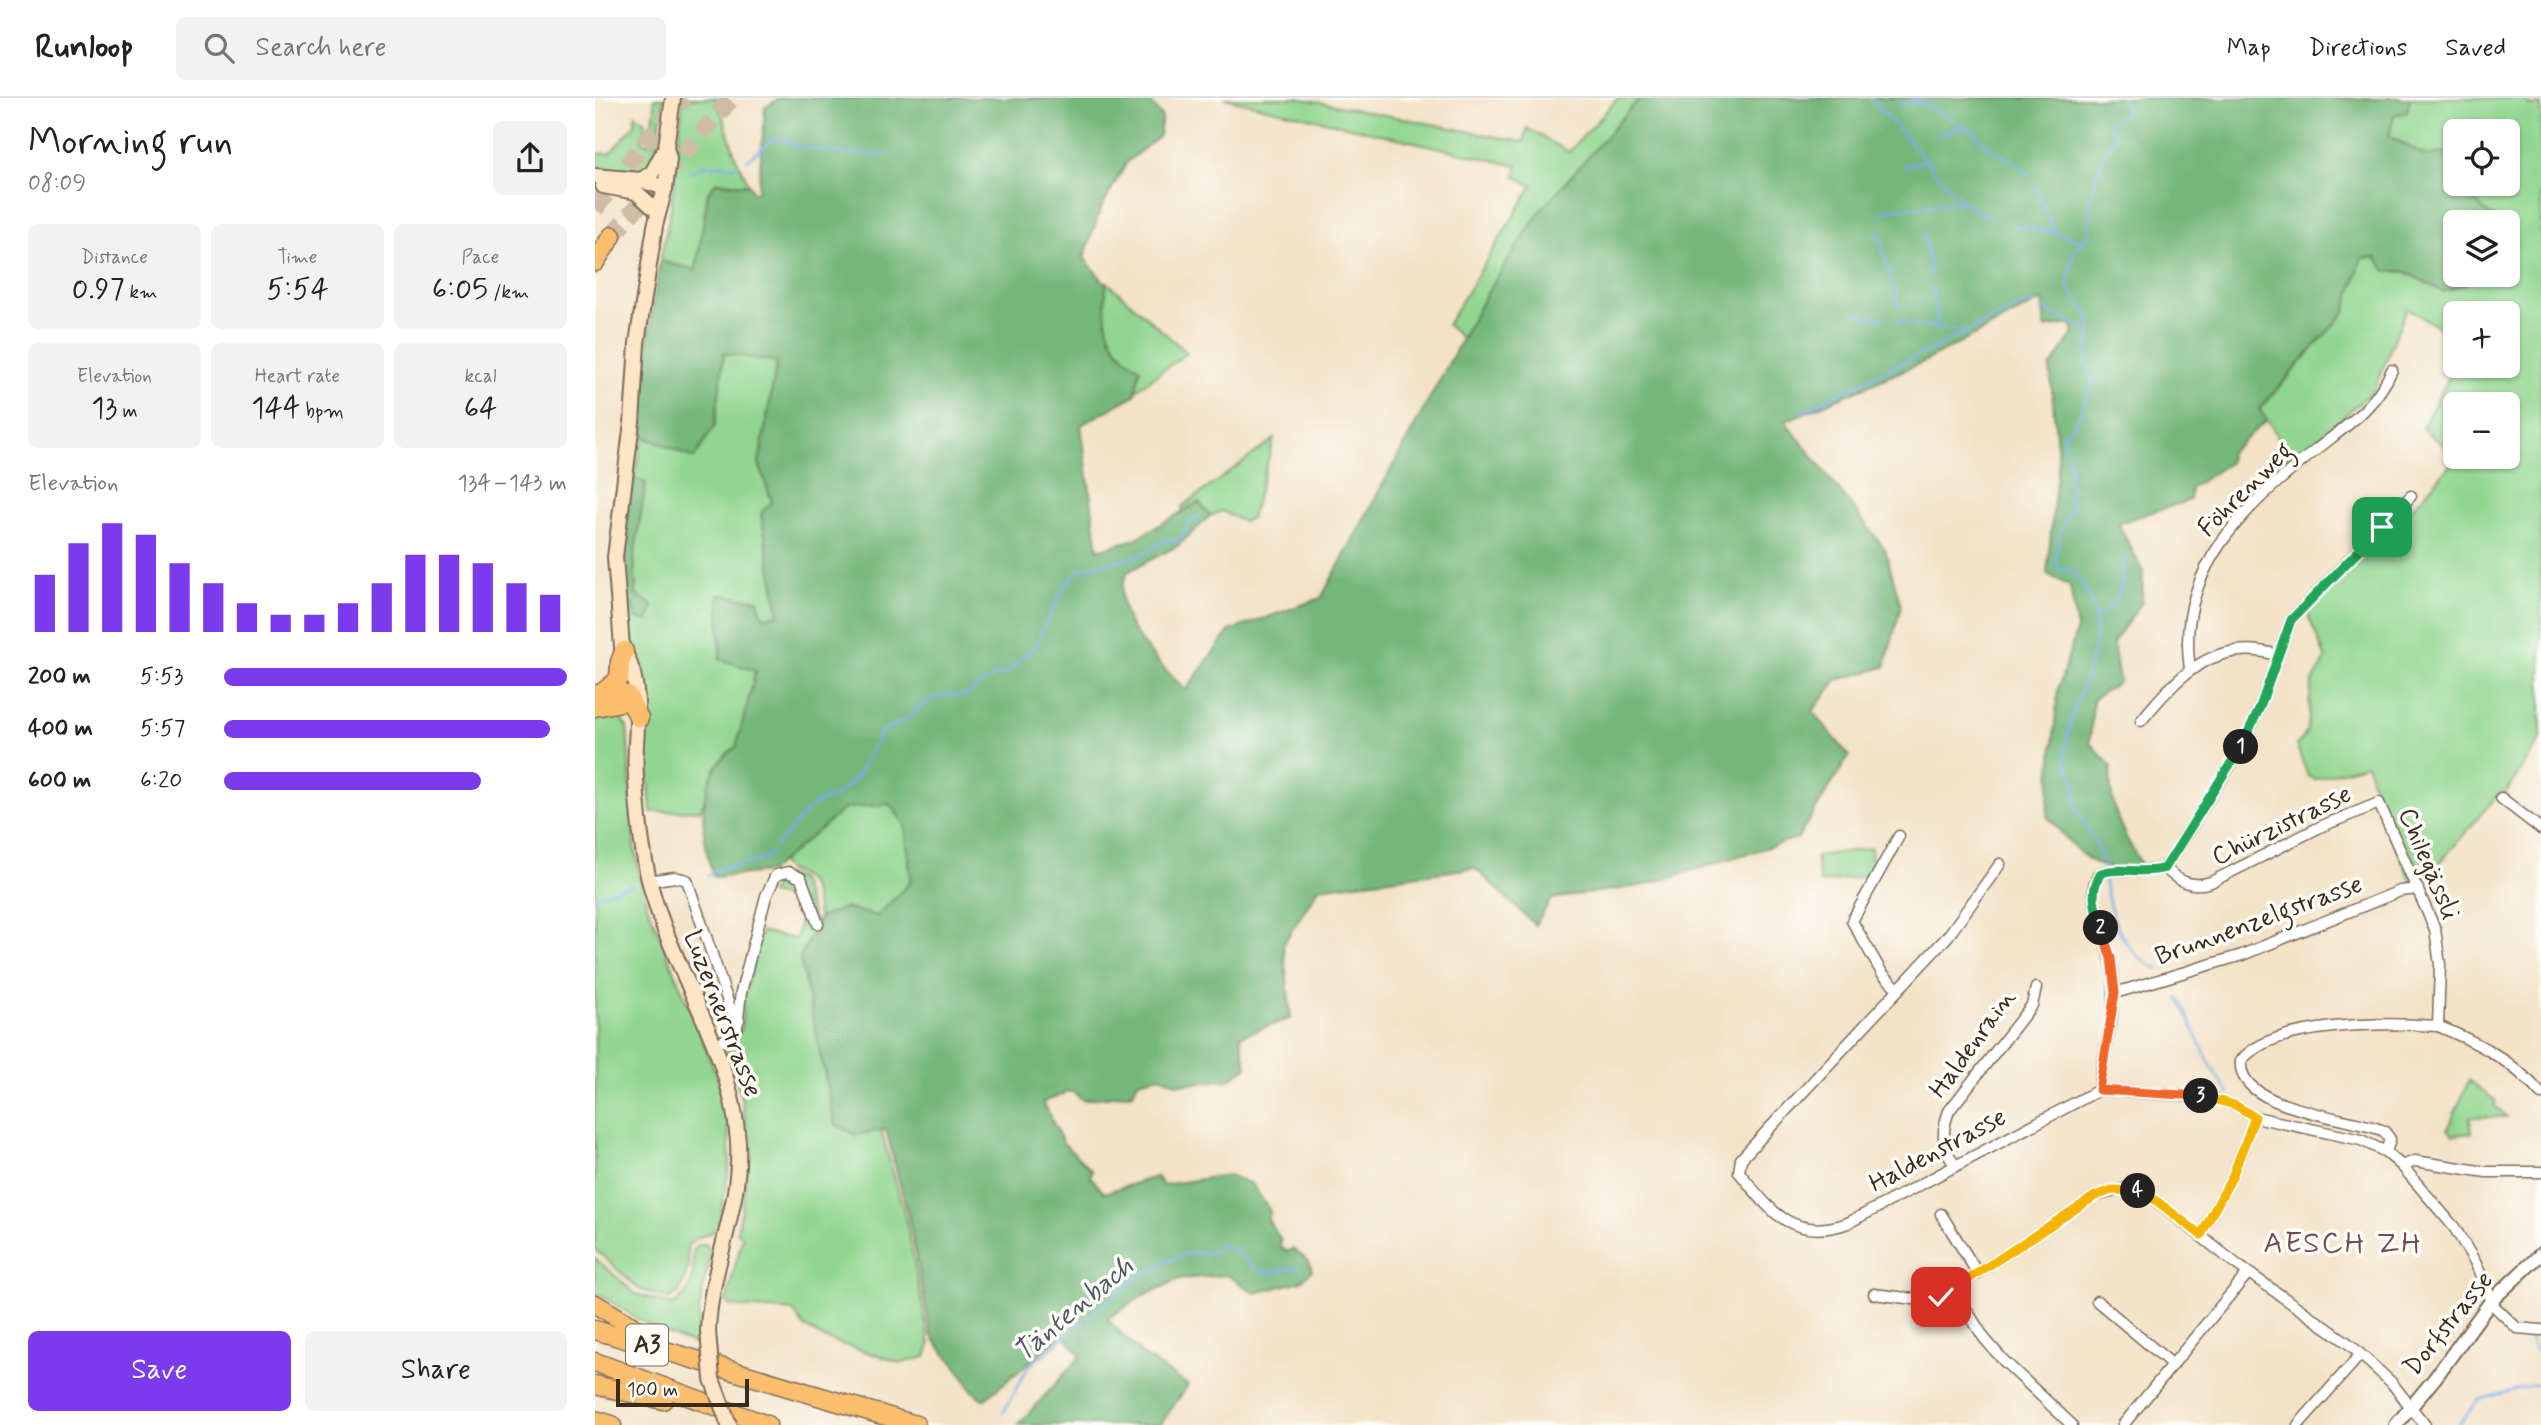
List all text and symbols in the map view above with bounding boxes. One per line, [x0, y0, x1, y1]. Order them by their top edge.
search box [176, 17, 666, 80]
text: Runloop [35, 26, 134, 70]
icon: search [200, 29, 238, 67]
text: Search here [256, 31, 386, 65]
text: Map [2227, 33, 2271, 64]
text: Directions [2309, 33, 2407, 64]
text: Saved [2445, 33, 2506, 64]
text: Morning run [28, 118, 233, 167]
map controls [2443, 119, 2520, 469]
button: locate [2443, 119, 2520, 196]
button: share [493, 121, 567, 195]
text: 08:09 [28, 169, 86, 199]
button: layers [2443, 210, 2520, 287]
text: Distance [81, 245, 148, 270]
text: Time [278, 245, 317, 270]
text: Pace [462, 245, 499, 270]
text: 0.97 [72, 270, 124, 309]
text: 5:54 [266, 270, 329, 309]
text: 6:05 [432, 270, 488, 309]
text: km [124, 280, 157, 305]
text: /km [488, 280, 529, 305]
button: + [2443, 301, 2520, 378]
text: Elevation [77, 364, 152, 389]
text: Heart rate [255, 364, 340, 389]
text: kcal [465, 364, 496, 389]
text: 13 [91, 389, 117, 428]
text: 144 [251, 389, 300, 428]
text: 64 [464, 389, 497, 428]
button: − [2443, 392, 2520, 469]
text: m [117, 399, 138, 424]
text: bpm [300, 399, 344, 424]
street label: Föhrenweg [2191, 435, 2303, 547]
text: Elevation [28, 469, 119, 499]
text: 134–143 m [458, 469, 567, 499]
pin [2352, 497, 2412, 557]
icon: arrive [2363, 508, 2401, 546]
text: 200 m [28, 662, 91, 692]
text: 5:53 [140, 662, 183, 692]
text: 400 m [28, 714, 93, 744]
text: 5:57 [140, 714, 185, 744]
pin: 1 [2223, 730, 2259, 764]
text: 1 [2236, 734, 2245, 759]
text: 600 m [28, 766, 91, 796]
text: 6:20 [140, 766, 182, 796]
street label: Chürzistrasse [2207, 778, 2357, 874]
street label: Chilegässli [2389, 803, 2467, 925]
street label: Brunnenzelgstrasse [2151, 868, 2369, 977]
pin: 2 [2083, 910, 2119, 946]
text: 2 [2096, 915, 2105, 940]
street label: Luzernerstrasse [675, 926, 769, 1102]
street label: Haldenrain [1922, 983, 2024, 1105]
pin: 3 [2183, 1079, 2219, 1114]
text: 3 [2196, 1083, 2205, 1108]
street label: Haldenstrasse [1863, 1101, 2013, 1201]
pin: 4 [2121, 1174, 2155, 1208]
text: 4 [2132, 1178, 2143, 1203]
district label: AESCH ZH [2263, 1224, 2423, 1263]
water label: Täntenbach [1006, 1249, 1142, 1371]
street label: Dorfstrasse [2396, 1264, 2502, 1384]
pin [1911, 1267, 1971, 1327]
icon: check [1922, 1278, 1960, 1316]
road number: A3 [626, 1324, 668, 1366]
button: Save [28, 1331, 291, 1411]
button: Share [305, 1331, 567, 1411]
scale bar [616, 1376, 749, 1408]
text: 100 m [627, 1378, 678, 1403]

